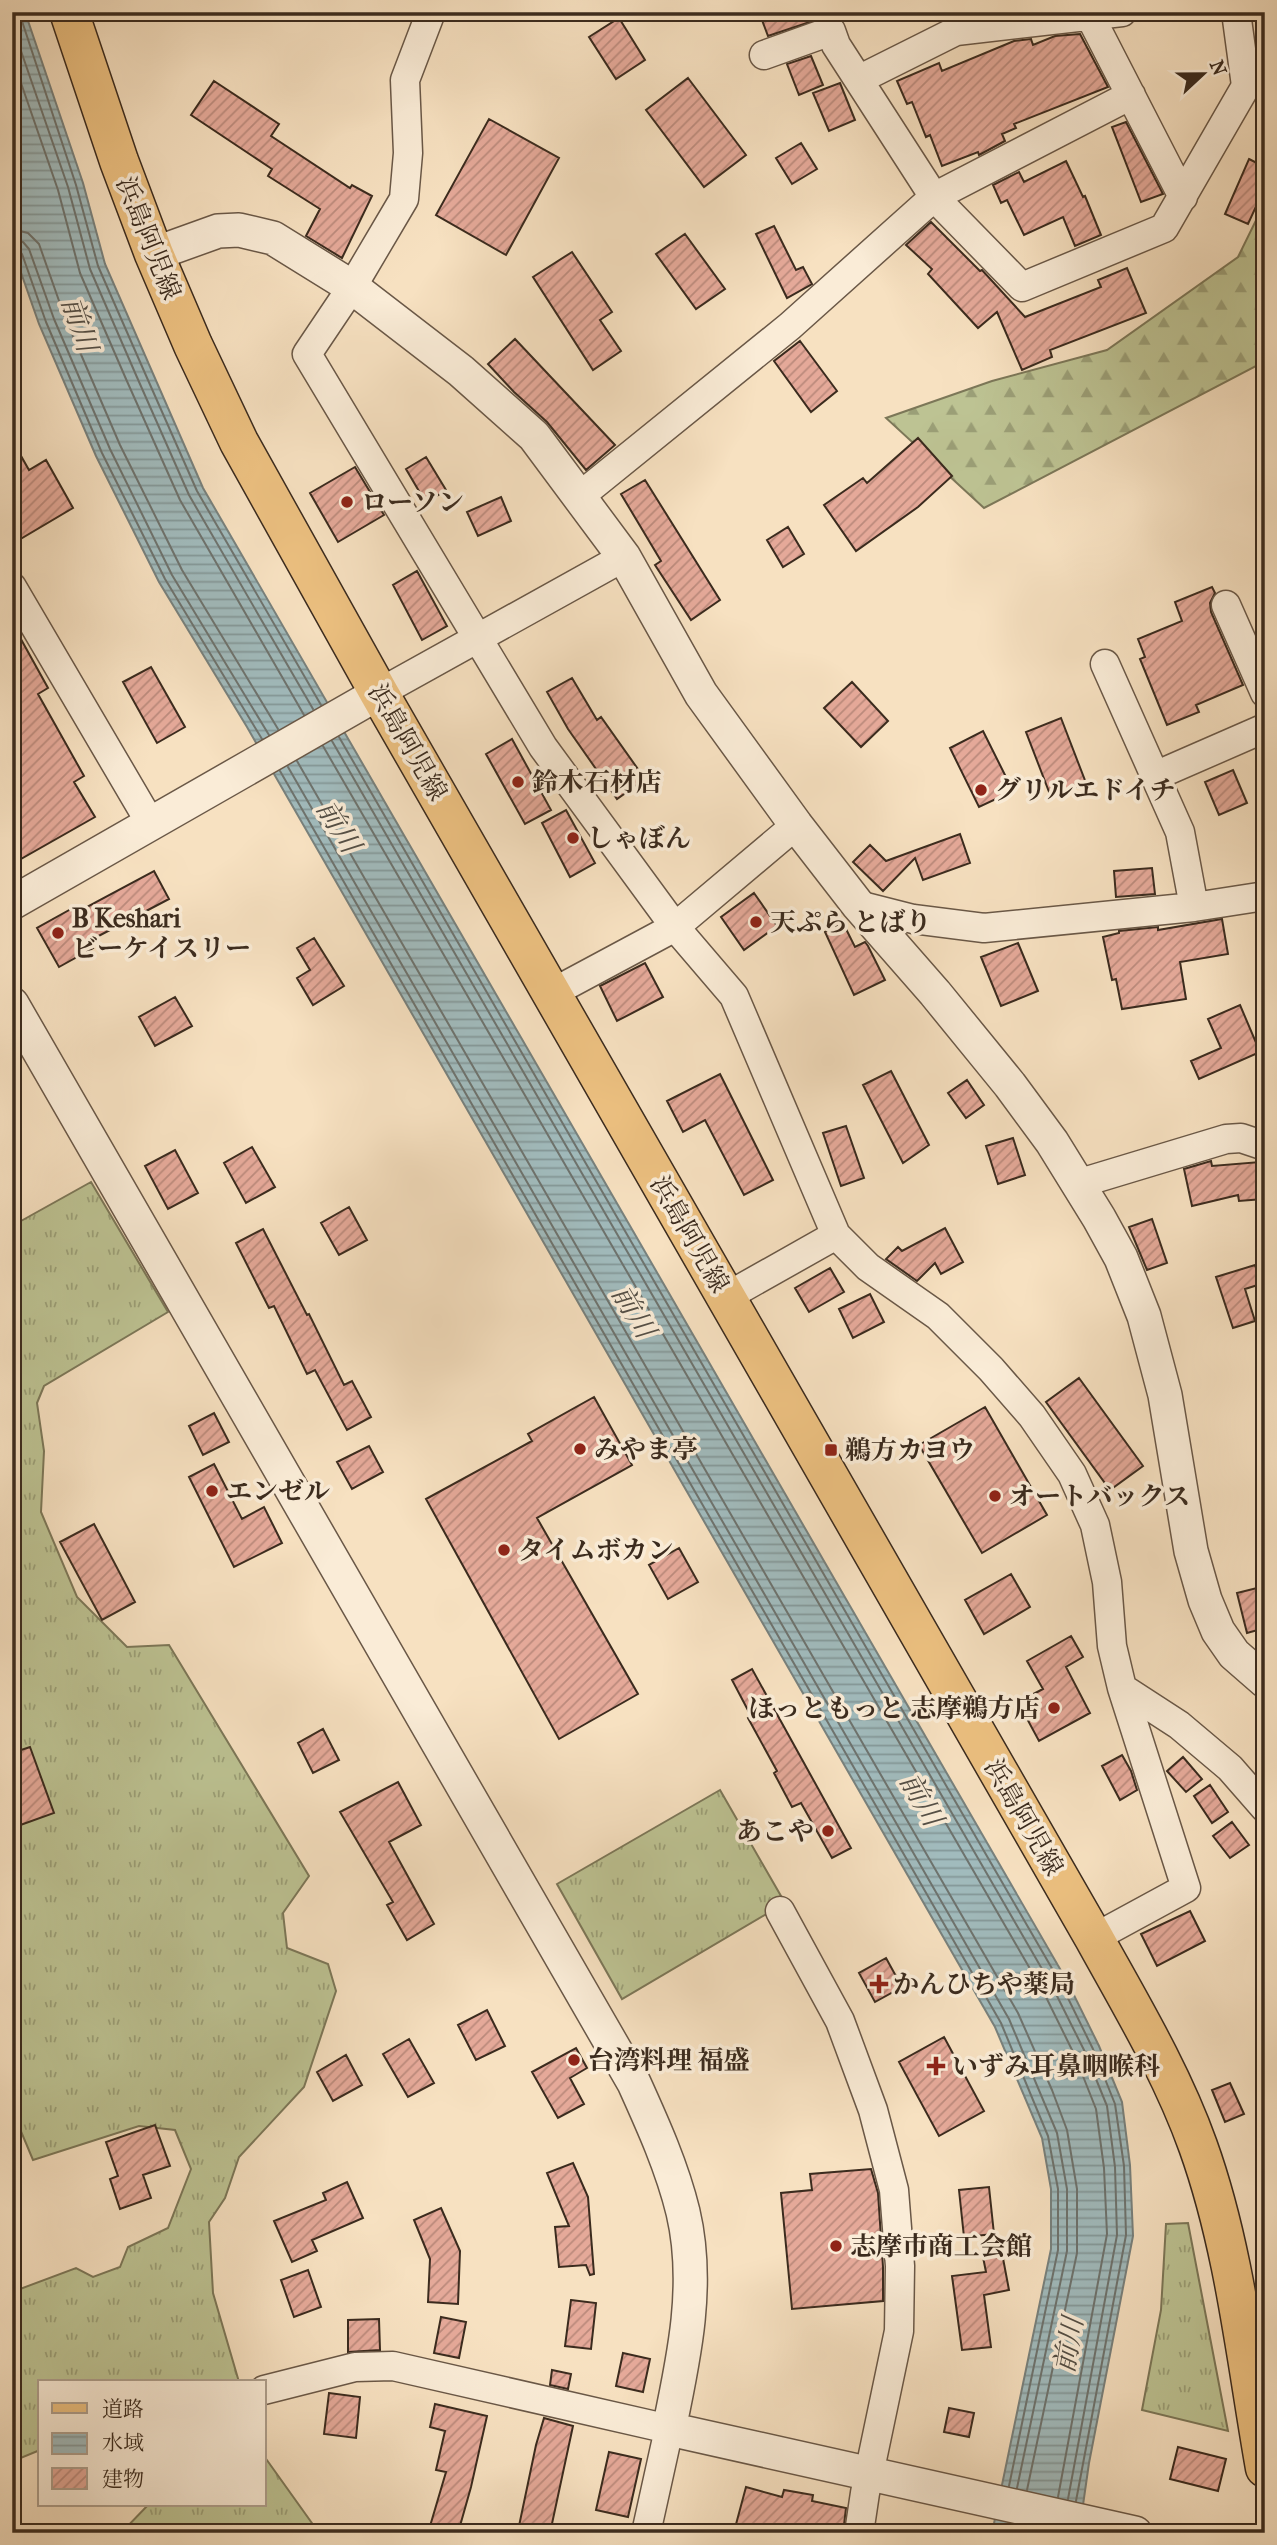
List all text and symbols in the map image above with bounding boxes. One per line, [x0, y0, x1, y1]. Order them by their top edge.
north arrow [1168, 38, 1238, 108]
text: N [1205, 57, 1231, 79]
street label: 浜島阿児線 [110, 172, 187, 304]
water label: 前川 [55, 292, 105, 359]
place label: ローソン [361, 487, 464, 518]
marker: ローソン [339, 494, 355, 510]
street label: 浜島阿児線 [362, 678, 453, 806]
place label: 鈴木石材店 [532, 767, 662, 798]
marker: 鈴木石材店 [510, 774, 526, 790]
place label: グリルエドイチ [995, 775, 1176, 806]
marker: グリルエドイチ [973, 782, 989, 798]
water label: 前川 [310, 794, 369, 861]
place label: しゃぼん [587, 823, 691, 854]
marker: しゃぼん [565, 830, 581, 846]
place label: B Keshari ビーケイスリー [72, 903, 251, 964]
place label: 天ぷら とばり [770, 907, 932, 938]
marker: 天ぷら とばり [748, 914, 764, 930]
marker: B Keshari ビーケイスリー [50, 925, 66, 941]
street label: 浜島阿児線 [644, 1170, 735, 1298]
water label: 前川 [605, 1279, 664, 1346]
place label: みやま亭 [594, 1434, 698, 1465]
place label: 鵜方カヨウ [845, 1435, 975, 1466]
marker: みやま亭 [572, 1441, 588, 1457]
marker: 鵜方カヨウ [823, 1442, 839, 1458]
place label: エンゼル [226, 1476, 330, 1507]
place label: オートバックス [1009, 1481, 1190, 1512]
marker: エンゼル [204, 1483, 220, 1499]
marker: オートバックス [987, 1488, 1003, 1504]
place label: タイムボカン [518, 1535, 673, 1566]
marker: タイムボカン [496, 1542, 512, 1558]
place label: ほっともっと 志摩鵜方店 [748, 1693, 1040, 1724]
marker: ほっともっと 志摩鵜方店 [1046, 1700, 1062, 1716]
street label: 浜島阿児線 [978, 1753, 1069, 1881]
water label: 前川 [893, 1767, 951, 1834]
place label: あこや [736, 1816, 814, 1847]
marker: あこや [820, 1823, 836, 1839]
place label: かんひちや薬局 [893, 1969, 1075, 2000]
marker: かんひちや薬局 [871, 1976, 887, 1992]
place label: 台湾料理 福盛 [588, 2045, 750, 2076]
place label: いずみ耳鼻咽喉科 [952, 2051, 1160, 2082]
marker: 台湾料理 福盛 [566, 2052, 582, 2068]
marker: いずみ耳鼻咽喉科 [926, 2056, 946, 2076]
place label: 志摩市商工会館 [850, 2231, 1032, 2262]
marker: 志摩市商工会館 [828, 2238, 844, 2254]
water label: 前川 [1047, 2312, 1090, 2376]
legend [38, 2380, 266, 2506]
text: 道路 [102, 2397, 144, 2421]
text: 水域 [102, 2431, 144, 2455]
text: 建物 [102, 2467, 144, 2491]

